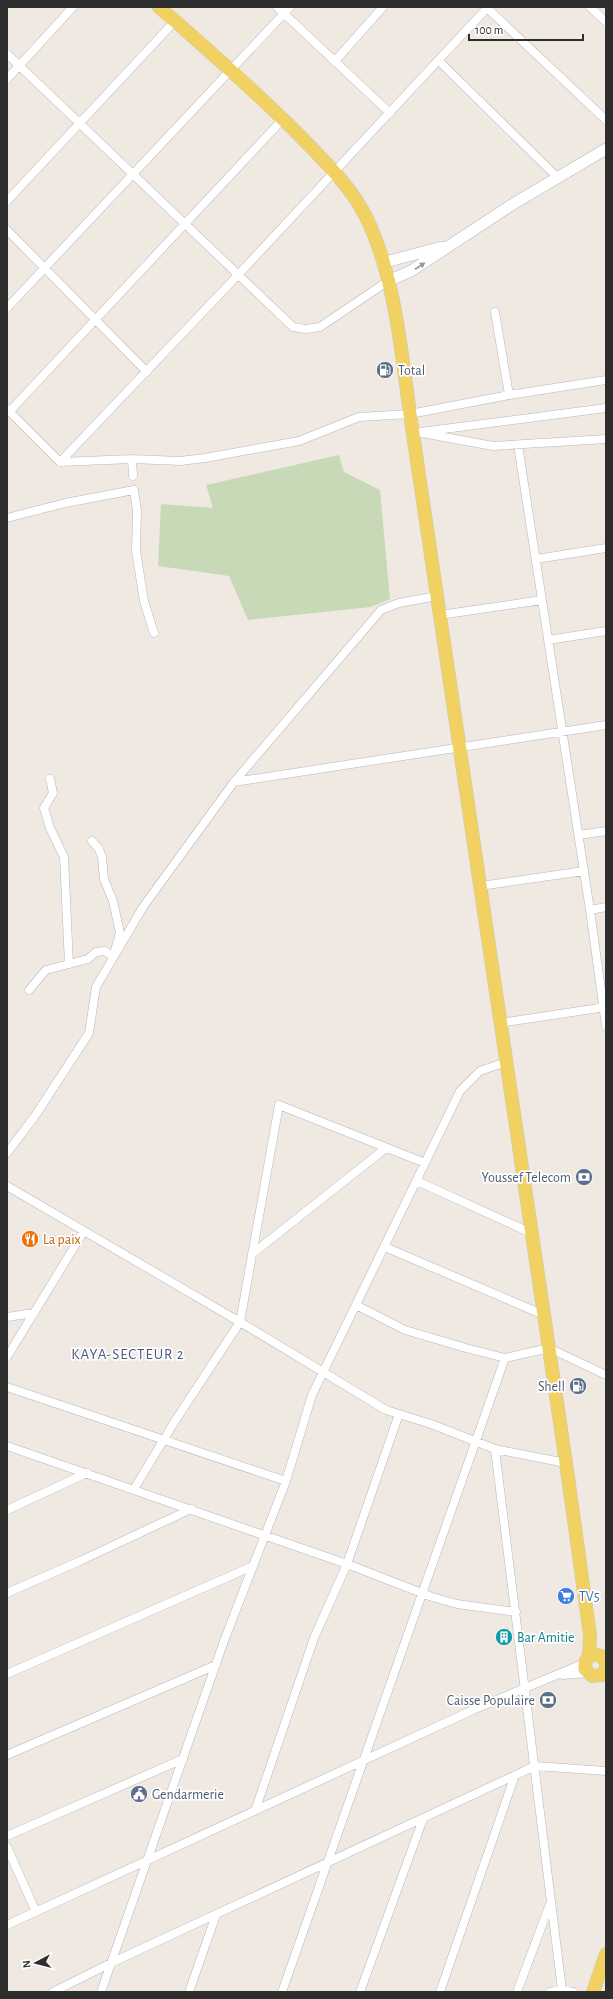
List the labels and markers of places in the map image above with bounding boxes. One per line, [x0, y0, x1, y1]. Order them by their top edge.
fuel station icon: Total [375, 360, 395, 380]
place label: Total [398, 364, 425, 378]
bank icon: Youssef Telecom [574, 1167, 594, 1187]
place label: Youssef Telecom [481, 1171, 571, 1185]
restaurant icon: La paix [20, 1229, 40, 1249]
place label: La paix [43, 1233, 81, 1247]
fuel station icon: Shell [568, 1376, 588, 1396]
place label: Shell [538, 1380, 565, 1394]
supermarket icon: TV5 [556, 1586, 576, 1606]
place label: TV5 [579, 1590, 600, 1604]
building icon: Bar Amitie [494, 1627, 514, 1647]
place label: Bar Amitie [517, 1631, 575, 1645]
bank icon: Caisse Populaire [538, 1690, 558, 1710]
place label: Caisse Populaire [447, 1694, 535, 1708]
public building icon: Gendarmerie [129, 1784, 149, 1804]
place label: Gendarmerie [152, 1788, 224, 1802]

